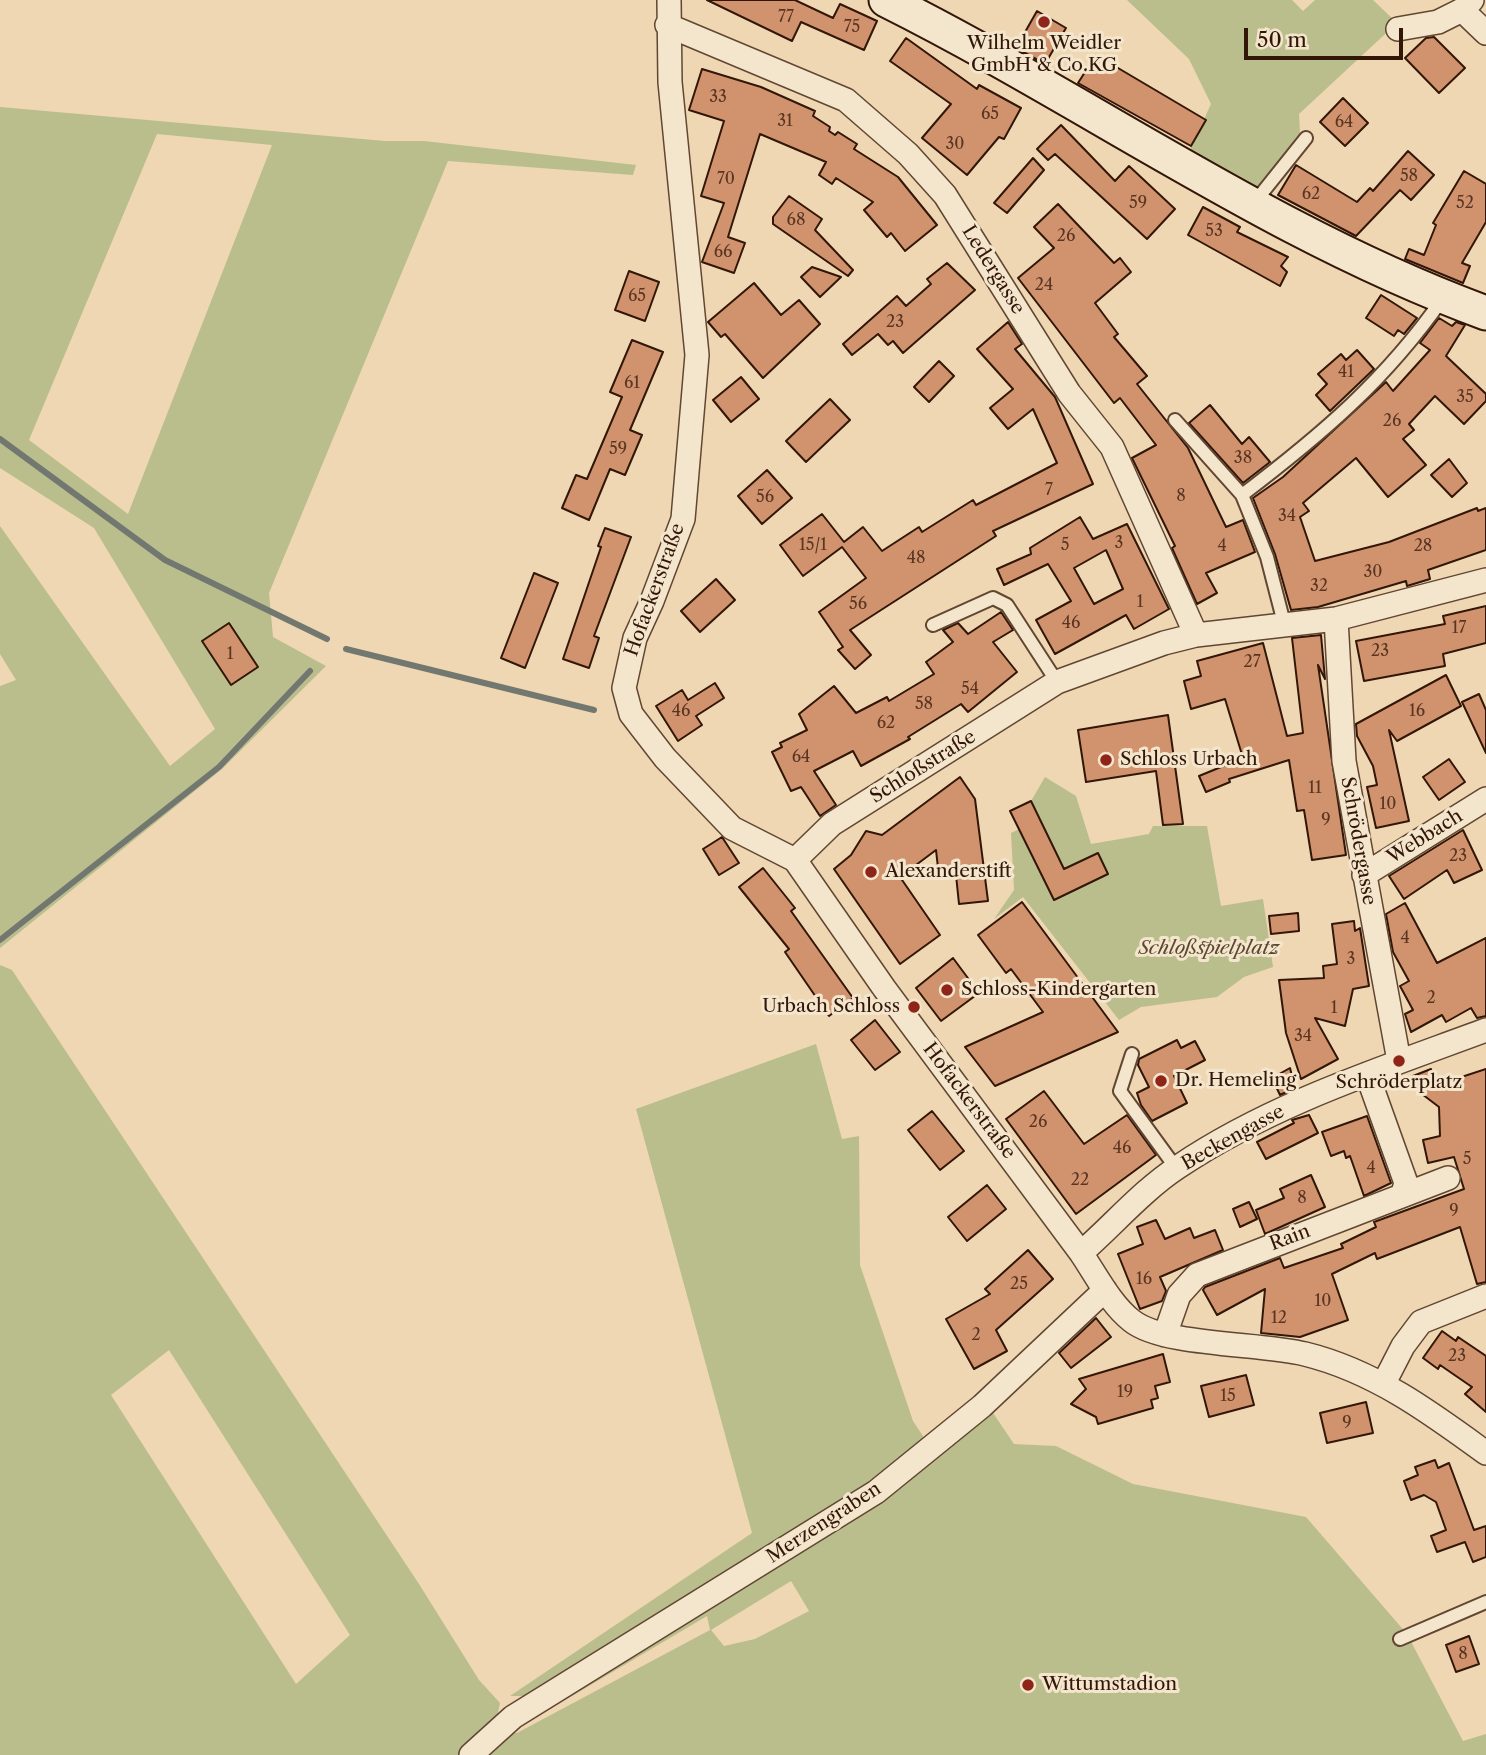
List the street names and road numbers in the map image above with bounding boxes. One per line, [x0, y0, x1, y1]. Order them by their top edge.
street label: Ledergasse [957, 221, 1029, 319]
street label: Hofackerstraße [620, 520, 690, 660]
street label: Schloßstraße [866, 725, 980, 809]
street label: Schrödergasse [1335, 775, 1381, 907]
street label: Webbach [1383, 805, 1467, 869]
street label: Hofackerstraße [918, 1038, 1020, 1164]
street label: Beckengasse [1178, 1100, 1288, 1176]
street label: Rain [1267, 1220, 1313, 1256]
street label: Merzengraben [763, 1478, 885, 1568]

